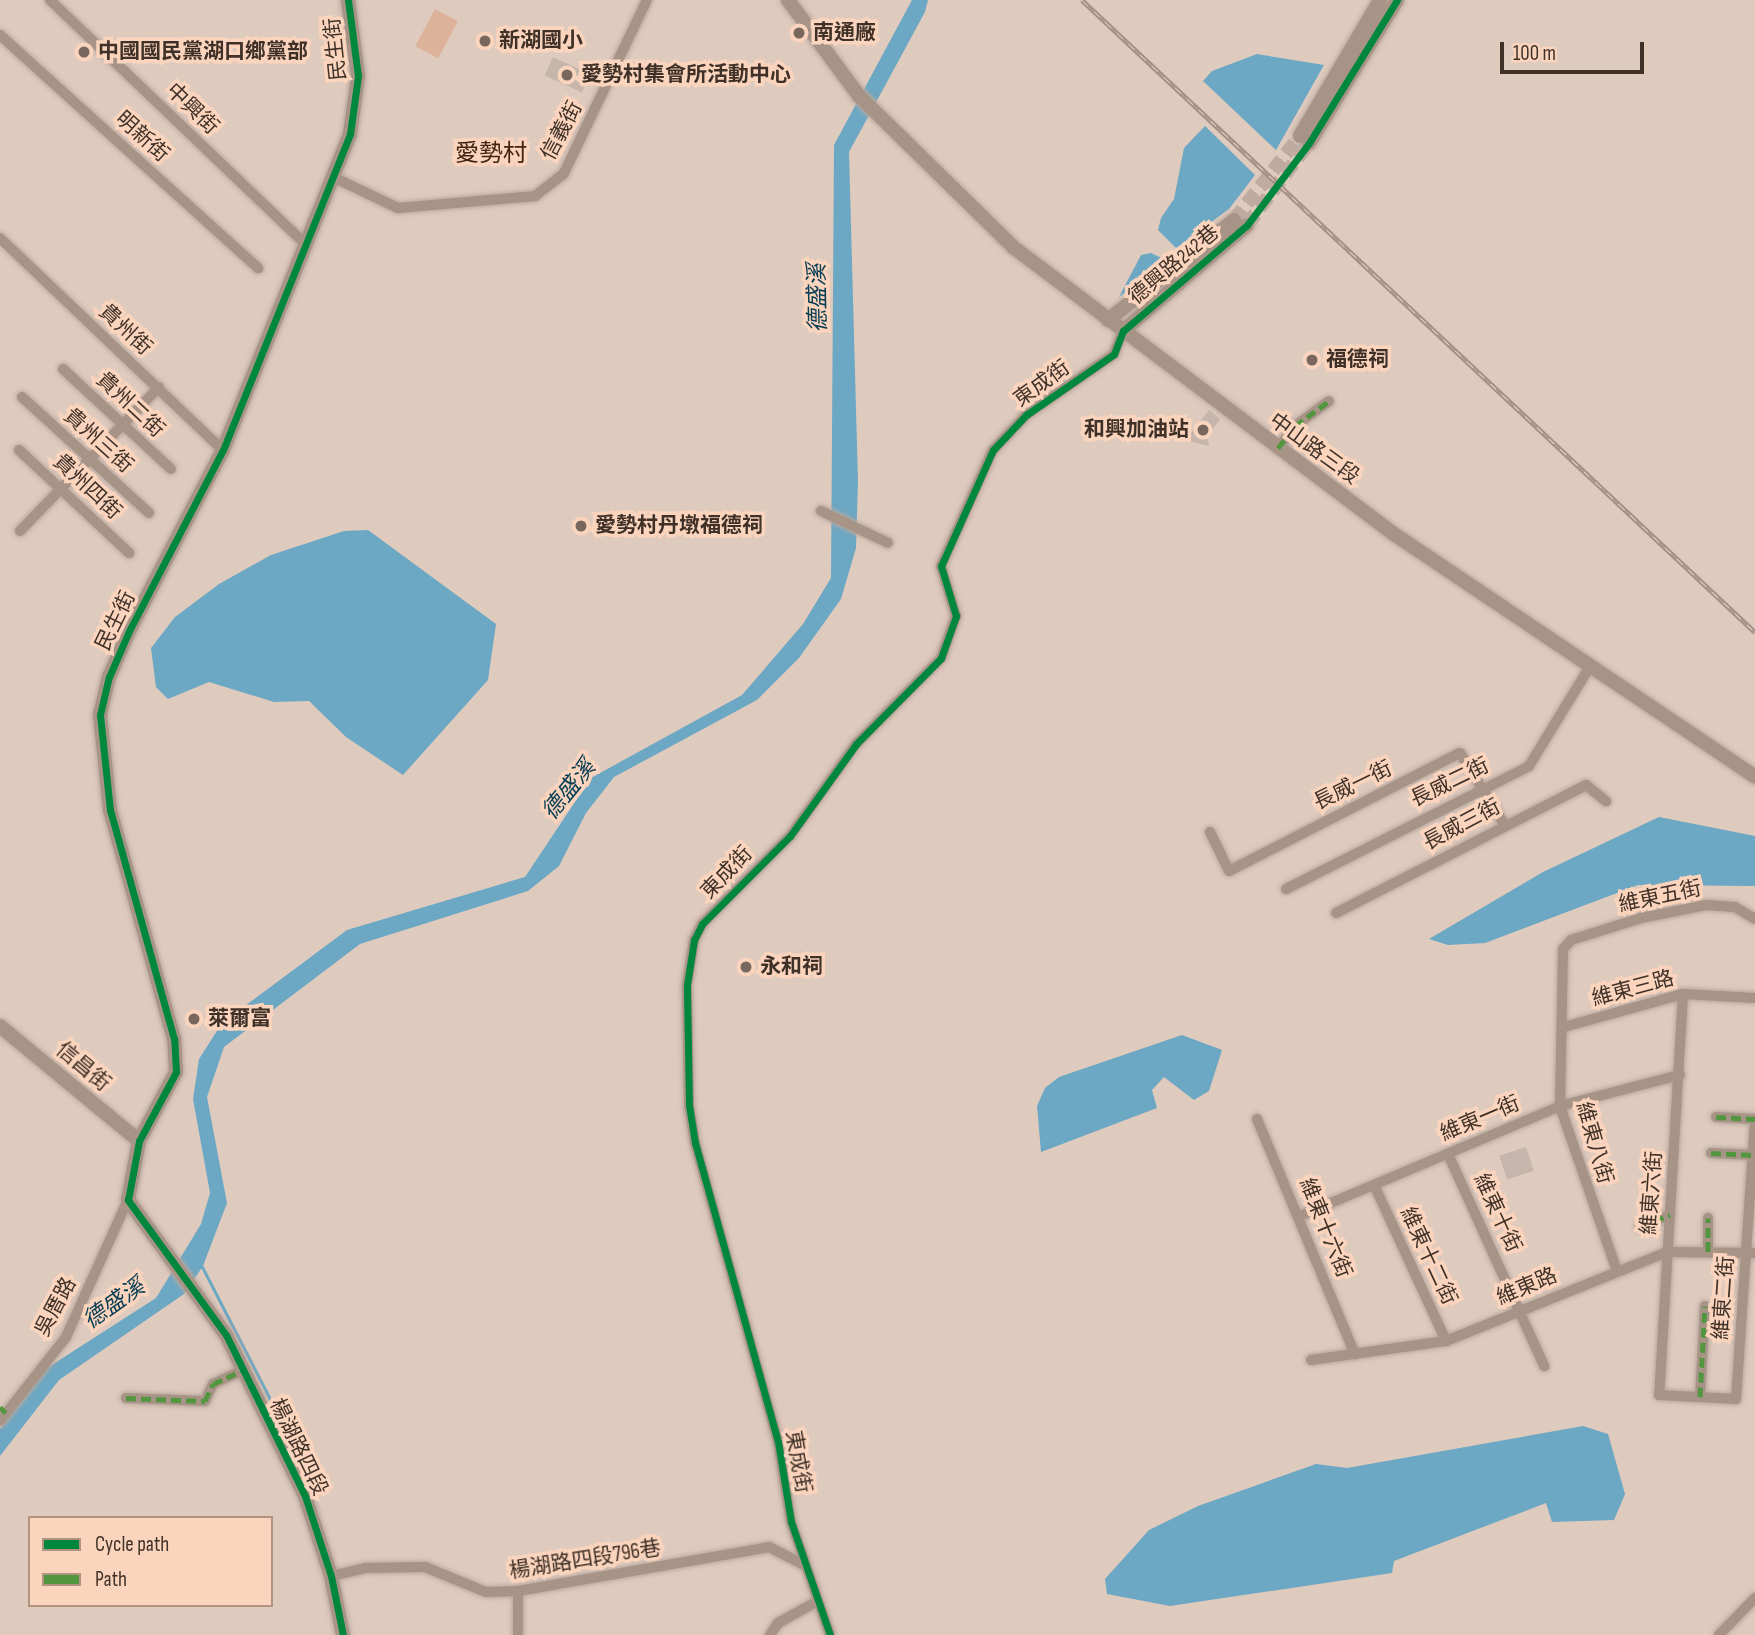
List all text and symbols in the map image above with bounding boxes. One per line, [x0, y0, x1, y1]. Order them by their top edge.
street label: 民生街 [320, 16, 352, 82]
place label: 南通廠 [813, 20, 876, 46]
marker: 南通廠 [791, 25, 807, 41]
place label: 新湖國小 [499, 28, 583, 54]
scale bar [1503, 28, 1646, 72]
marker: 新湖國小 [477, 33, 493, 49]
place label: 中國國民黨湖口鄉黨部 [98, 39, 308, 65]
text: 100 m [1513, 41, 1556, 66]
marker: 中國國民黨湖口鄉黨部 [76, 44, 92, 60]
place label: 愛勢村集會所活動中心 [581, 62, 791, 88]
marker: 愛勢村集會所活動中心 [559, 67, 575, 83]
street label: 中興街 [161, 78, 223, 140]
street label: 信義街 [536, 97, 588, 165]
street label: 明新街 [110, 107, 174, 167]
district label: 愛勢村 [455, 140, 527, 168]
street label: 德興路242巷 [1124, 220, 1224, 310]
water label: 德盛溪 [804, 263, 832, 333]
street label: 貴州街 [93, 299, 157, 361]
place label: 福德祠 [1326, 347, 1389, 373]
marker: 福德祠 [1304, 352, 1320, 368]
street label: 東成街 [1009, 355, 1075, 413]
street label: 貴州二街 [91, 367, 169, 443]
street label: 貴州三街 [58, 404, 138, 478]
street label: 中山路三段 [1264, 408, 1364, 490]
place label: 和興加油站 [1084, 417, 1189, 443]
marker: 和興加油站 [1195, 422, 1211, 438]
street label: 貴州四街 [48, 449, 126, 525]
place label: 愛勢村丹墩福德祠 [595, 513, 763, 539]
marker: 愛勢村丹墩福德祠 [573, 518, 589, 534]
street label: 民生街 [91, 587, 141, 655]
street label: 長威二街 [1407, 753, 1493, 813]
water label: 德盛溪 [537, 755, 601, 825]
street label: 長威一街 [1310, 756, 1396, 816]
street label: 長威三街 [1419, 794, 1505, 856]
street label: 東成街 [696, 842, 758, 904]
street label: 維東五街 [1616, 876, 1704, 918]
place label: 永和祠 [760, 954, 823, 980]
marker: 永和祠 [738, 959, 754, 975]
street label: 維東三路 [1589, 966, 1677, 1012]
place label: 萊爾富 [208, 1006, 271, 1032]
marker: 萊爾富 [186, 1011, 202, 1027]
street label: 信昌街 [51, 1037, 115, 1097]
street label: 維東一街 [1436, 1091, 1524, 1147]
street label: 維東八街 [1570, 1099, 1618, 1187]
street label: 維東六街 [1637, 1150, 1667, 1236]
street label: 維東十街 [1468, 1170, 1526, 1256]
street label: 維東十六街 [1294, 1175, 1356, 1281]
street label: 維東十二街 [1394, 1203, 1462, 1309]
street label: 維東二街 [1709, 1255, 1739, 1341]
street label: 維東路 [1493, 1263, 1561, 1311]
street label: 吳厝路 [30, 1273, 82, 1341]
water label: 德盛溪 [78, 1273, 150, 1335]
street label: 楊湖路四段 [264, 1394, 332, 1500]
street label: 東成街 [780, 1429, 816, 1495]
legend [28, 1516, 273, 1607]
text: Cycle path [95, 1532, 169, 1557]
street label: 楊湖路四段796巷 [508, 1536, 662, 1584]
text: Path [95, 1567, 127, 1592]

